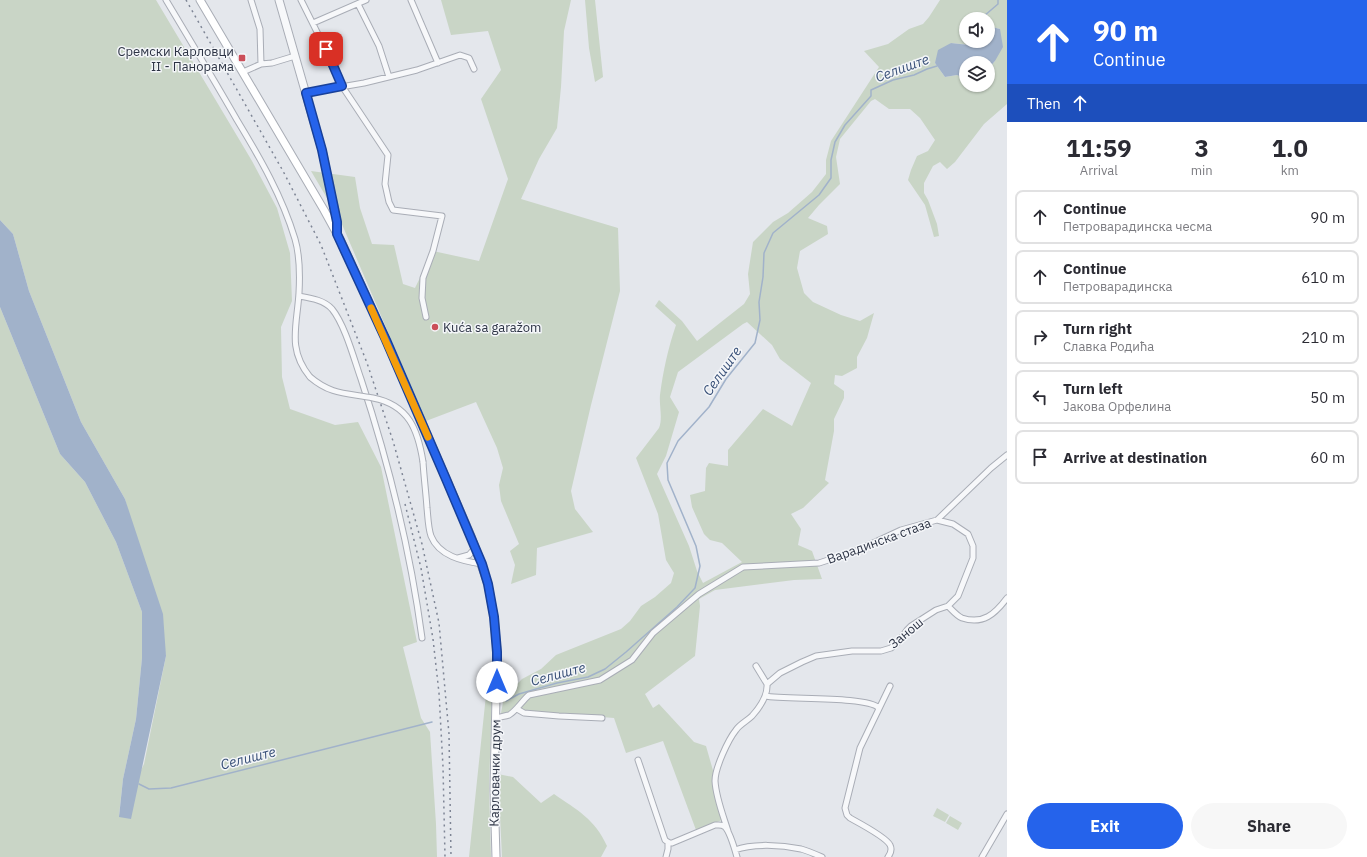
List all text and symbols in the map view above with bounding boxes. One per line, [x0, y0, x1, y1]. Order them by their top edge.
map controls [959, 12, 995, 92]
button: sound [959, 12, 995, 48]
text: 90 m [1093, 12, 1158, 49]
icon: ahead [1027, 16, 1079, 68]
pin [309, 32, 343, 66]
icon: arrive [315, 38, 337, 60]
place label: Сремски Карловци II - Панорама [117, 43, 234, 75]
text: Continue [1093, 48, 1166, 71]
water label: Селиште [873, 50, 931, 86]
marker: Сремски Карловци II - Панорама [237, 53, 247, 63]
button: layers [959, 56, 995, 92]
icon: ahead [1069, 92, 1091, 114]
text: Then [1027, 94, 1061, 113]
text: 11:59 [1066, 132, 1132, 164]
text: 3 [1194, 132, 1209, 164]
text: 1.0 [1272, 132, 1308, 164]
text: Arrival [1080, 162, 1118, 179]
text: min [1191, 162, 1213, 179]
text: km [1281, 162, 1299, 179]
text: Continue [1063, 199, 1127, 218]
icon: ahead [1029, 206, 1051, 228]
text: 90 m [1310, 208, 1345, 227]
text: Петроварадинска чесма [1063, 218, 1212, 235]
text: Continue [1063, 259, 1127, 278]
icon: ahead [1029, 266, 1051, 288]
text: 610 m [1301, 268, 1345, 287]
text: Петроварадинска [1063, 278, 1172, 295]
place label: Kuća sa garažom [443, 319, 541, 336]
text: Turn right [1063, 319, 1132, 338]
marker: Kuća sa garažom [430, 322, 440, 332]
icon: right [1029, 326, 1051, 348]
text: 210 m [1301, 328, 1345, 347]
text: Славка Родића [1063, 338, 1154, 355]
water label: Селиште [699, 343, 745, 399]
text: Turn left [1063, 379, 1123, 398]
icon: left [1029, 386, 1051, 408]
text: 50 m [1310, 388, 1345, 407]
text: Јакова Орфелина [1063, 398, 1171, 415]
icon: arrive [1029, 446, 1051, 468]
text: Arrive at destination [1063, 448, 1207, 467]
text: 60 m [1310, 448, 1345, 467]
street label: Варадинска стаза [825, 514, 934, 568]
street label: Занош [885, 614, 927, 652]
water label: Селиште [529, 658, 587, 690]
position arrow [476, 661, 518, 703]
street label: Карловачки друм [486, 719, 504, 827]
water label: Селиште [219, 742, 277, 774]
button: Exit [1027, 803, 1183, 849]
button: Share [1191, 803, 1347, 849]

